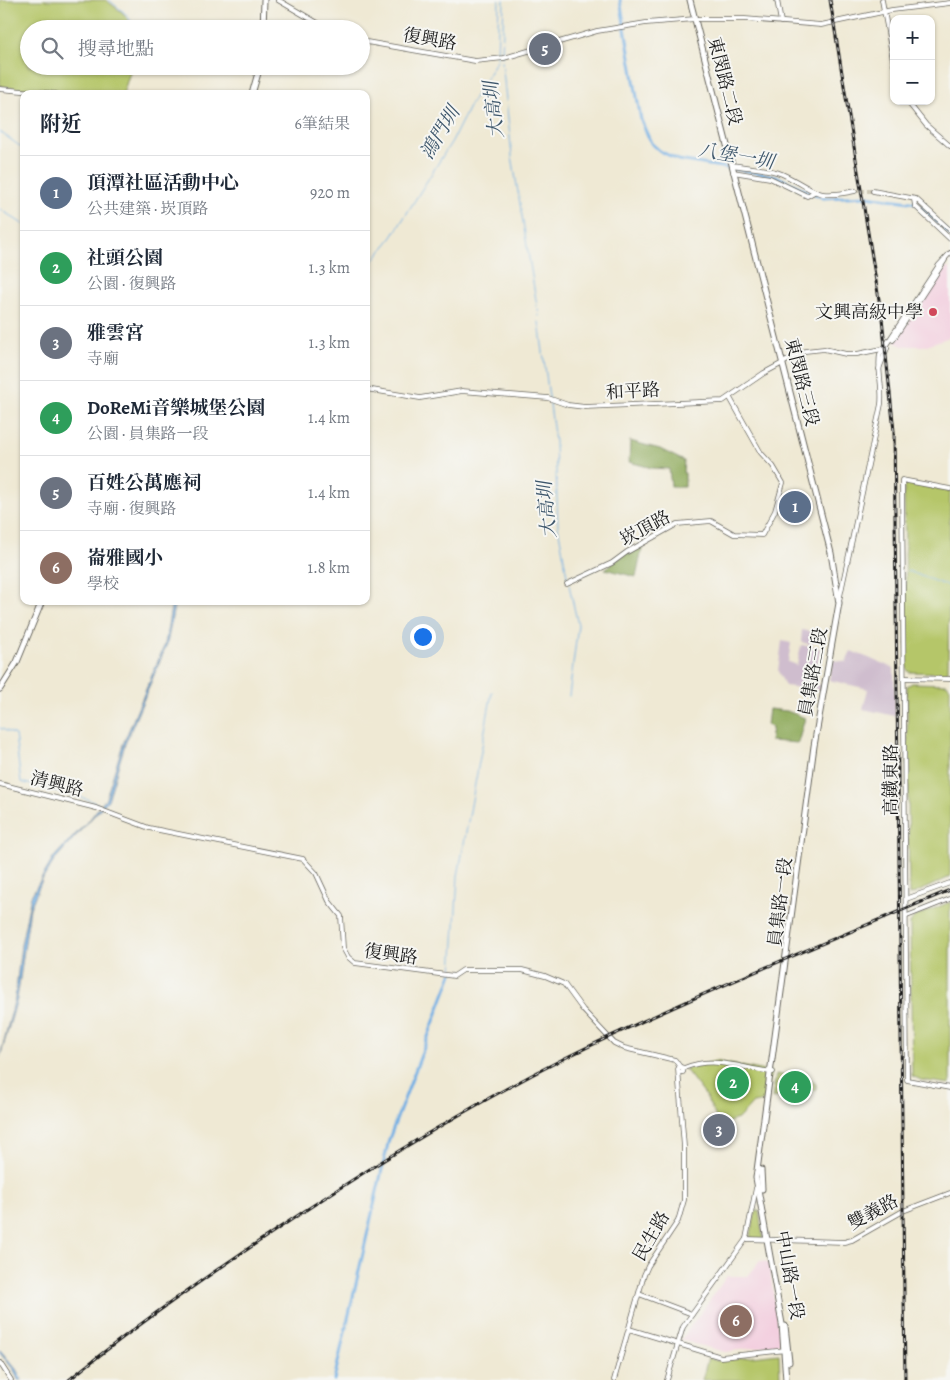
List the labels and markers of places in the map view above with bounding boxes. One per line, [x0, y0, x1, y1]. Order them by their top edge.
pin: 5 [529, 30, 561, 68]
place label: 文興高級中學 [815, 300, 923, 324]
marker: 文興高級中學 [927, 306, 939, 318]
pin: 1 [779, 488, 811, 526]
pin: 2 [717, 1064, 749, 1102]
pin: 4 [779, 1068, 811, 1106]
pin: 3 [703, 1111, 735, 1149]
pin: 6 [720, 1302, 752, 1340]

